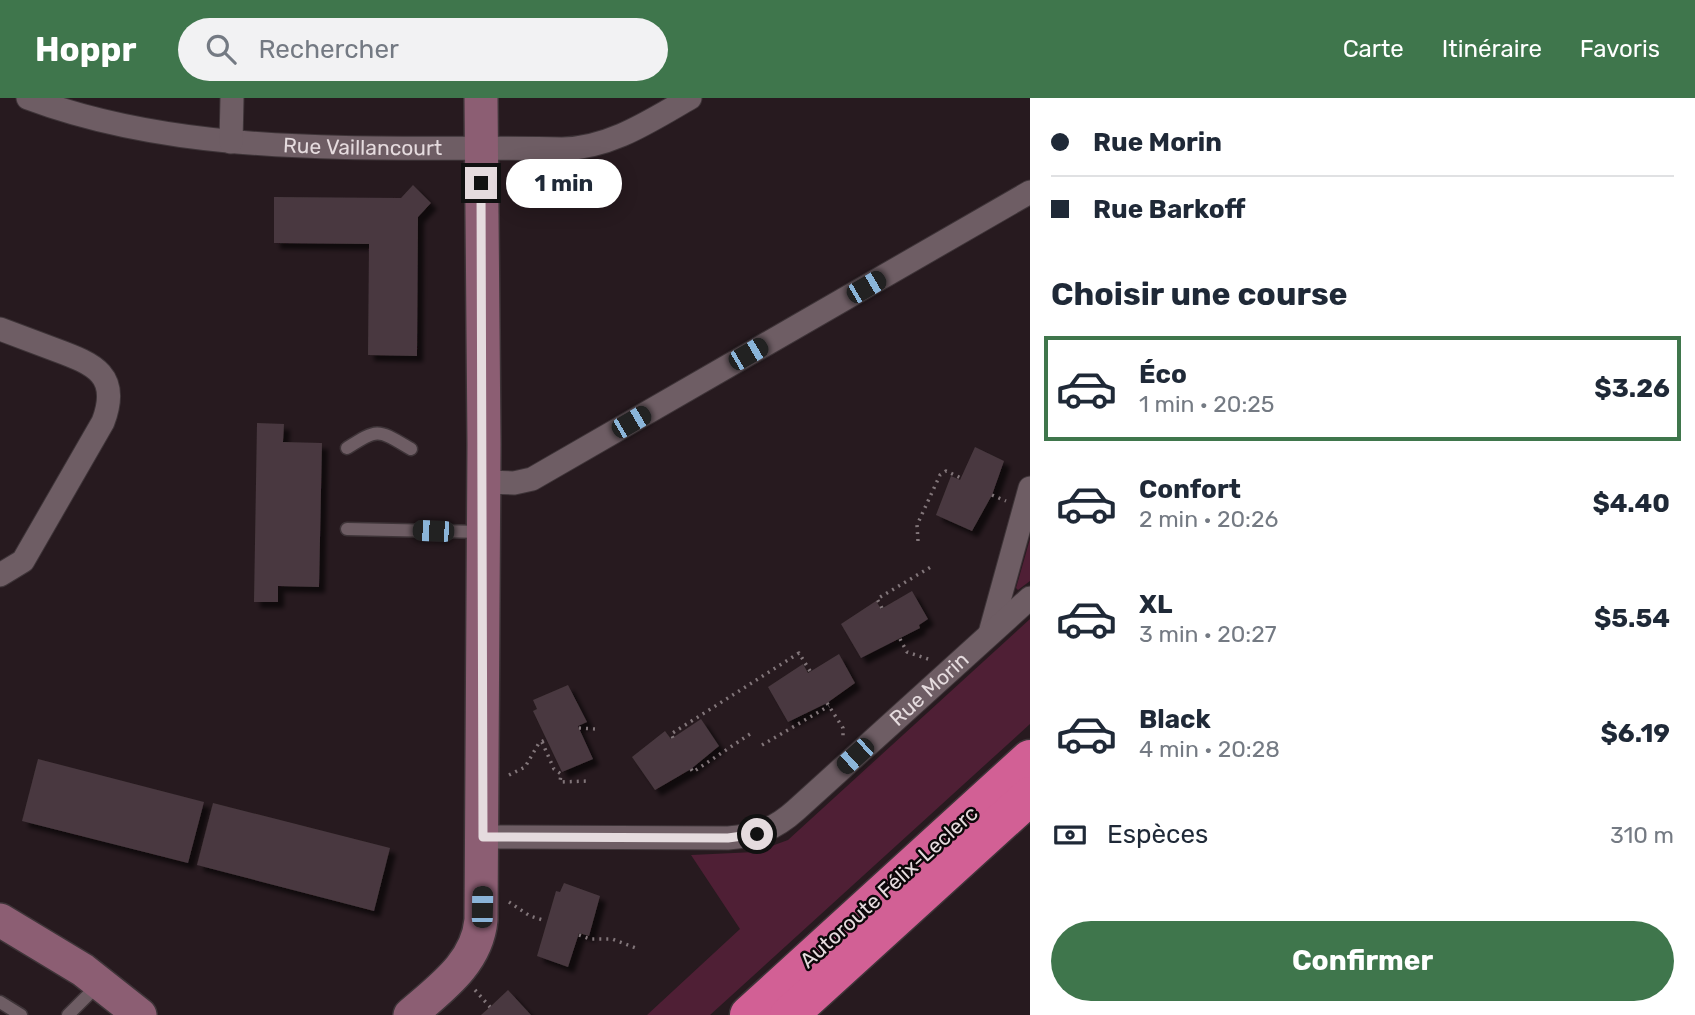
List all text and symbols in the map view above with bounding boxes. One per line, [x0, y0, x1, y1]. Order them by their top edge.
search box [178, 18, 668, 81]
text: Hoppr [35, 30, 136, 69]
icon: search [202, 30, 240, 68]
text: Rechercher [258, 34, 399, 65]
text: Carte [1343, 35, 1404, 63]
text: Itinéraire [1442, 35, 1542, 63]
text: Favoris [1580, 35, 1660, 63]
text: Rue Morin [1093, 127, 1222, 158]
street label: Rue Vaillancourt [283, 132, 442, 160]
callout: 1 min [505, 158, 621, 208]
route end [465, 167, 497, 199]
text: 1 min [535, 169, 593, 197]
text: Rue Barkoff [1093, 194, 1245, 225]
car [843, 267, 890, 307]
text: Choisir une course [1051, 275, 1348, 313]
car [725, 334, 772, 374]
icon: car [1055, 357, 1118, 420]
text: Éco [1139, 359, 1187, 390]
text: $3.26 [1594, 373, 1670, 404]
text: 1 min · 20:25 [1139, 390, 1274, 418]
car [608, 402, 655, 442]
icon: car [1055, 472, 1118, 535]
text: Confort [1139, 474, 1241, 505]
text: $4.40 [1592, 488, 1670, 519]
text: 2 min · 20:26 [1139, 505, 1278, 533]
car [412, 520, 455, 542]
icon: car [1055, 587, 1118, 650]
text: XL [1139, 589, 1172, 620]
text: $5.54 [1594, 603, 1670, 634]
text: 3 min · 20:27 [1139, 620, 1277, 648]
street label: Rue Morin [884, 647, 974, 731]
icon: car [1055, 702, 1118, 765]
text: Black [1139, 704, 1211, 735]
text: $6.19 [1600, 718, 1670, 749]
car [833, 734, 878, 778]
text: 4 min · 20:28 [1139, 735, 1280, 763]
street label: Autoroute Félix-Leclerc [795, 800, 983, 973]
icon: cash [1051, 816, 1089, 854]
route start [741, 818, 773, 850]
text: Espèces [1107, 819, 1208, 850]
text: 310 m [1610, 821, 1674, 849]
car [472, 886, 493, 928]
button: Confirmer [1051, 921, 1674, 1001]

